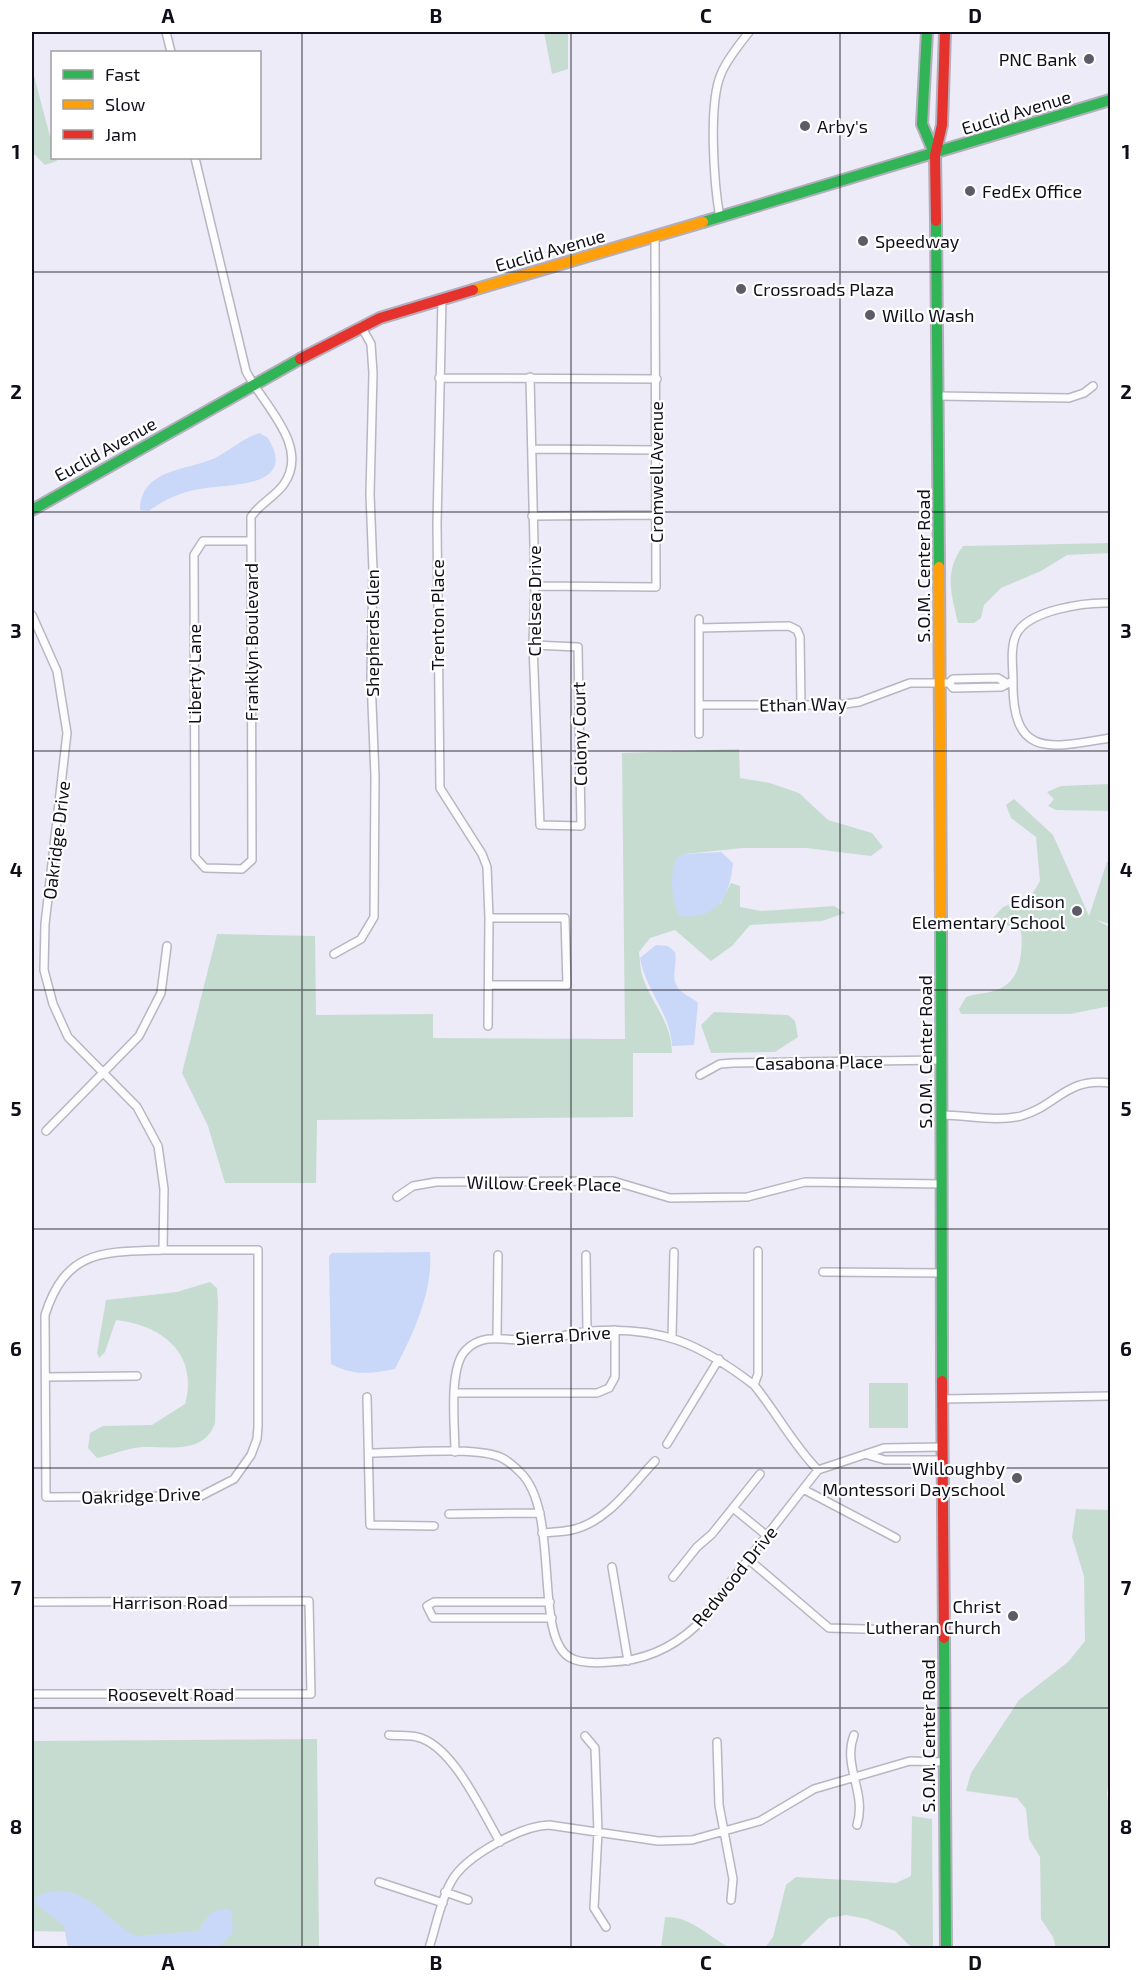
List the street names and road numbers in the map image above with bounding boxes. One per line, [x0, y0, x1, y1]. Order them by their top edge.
street label: Euclid Avenue [959, 85, 1073, 139]
street label: Euclid Avenue [493, 224, 607, 276]
street label: Cromwell Avenue [645, 401, 667, 543]
street label: Euclid Avenue [50, 412, 160, 486]
street label: S.O.M. Center Road [912, 489, 934, 643]
street label: Chelsea Drive [523, 545, 545, 657]
street label: Trenton Place [426, 559, 448, 671]
street label: Franklyn Boulevard [240, 563, 262, 721]
street label: Shepherds Glen [361, 569, 383, 697]
street label: Liberty Lane [183, 624, 205, 724]
street label: Colony Court [567, 681, 591, 786]
street label: Ethan Way [759, 692, 848, 716]
street label: Oakridge Drive [38, 779, 74, 901]
street label: S.O.M. Center Road [914, 975, 936, 1129]
street label: Casabona Place [755, 1050, 883, 1074]
street label: Willow Creek Place [467, 1171, 621, 1195]
street label: Sierra Drive [515, 1321, 611, 1349]
street label: Oakridge Drive [81, 1482, 201, 1508]
street label: Redwood Drive [687, 1521, 781, 1631]
street label: Harrison Road [112, 1591, 228, 1613]
street label: S.O.M. Center Road [917, 1659, 939, 1813]
street label: Roosevelt Road [108, 1683, 234, 1705]

